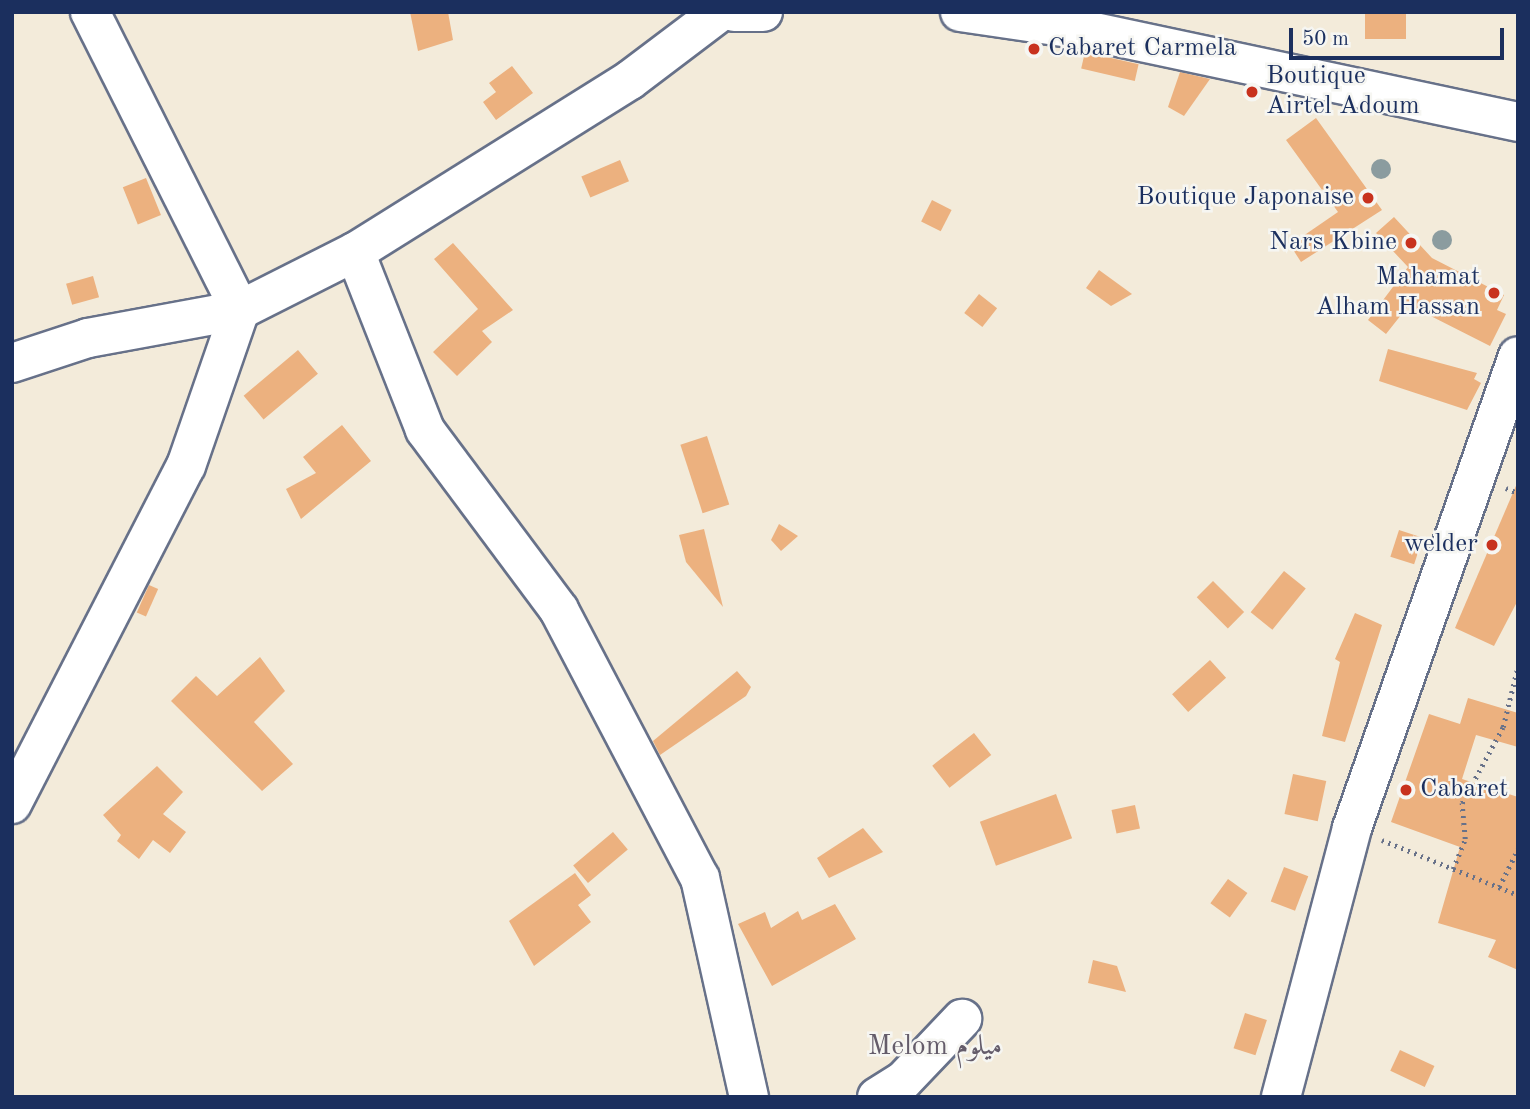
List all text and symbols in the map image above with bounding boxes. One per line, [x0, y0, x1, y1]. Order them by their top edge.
scale bar [1292, 14, 1507, 58]
text: 50 m [1302, 29, 1349, 50]
place label: Cabaret Carmela [1048, 33, 1237, 65]
marker: Cabaret Carmela [1026, 41, 1042, 57]
place label: Boutique Airtel Adoum [1266, 61, 1420, 122]
marker: Boutique Airtel Adoum [1244, 84, 1260, 100]
place label: Boutique Japonaise [1137, 182, 1354, 214]
marker: Boutique Japonaise [1360, 190, 1376, 206]
place label: Nars Kbine [1269, 227, 1397, 259]
marker: Nars Kbine [1403, 235, 1419, 251]
place label: Mahamat Alham Hassan [1315, 262, 1480, 324]
marker: Mahamat Alham Hassan [1486, 285, 1502, 301]
place label: welder [1404, 529, 1478, 561]
marker: welder [1484, 537, 1500, 553]
place label: Cabaret [1420, 774, 1508, 806]
marker: Cabaret [1398, 782, 1414, 798]
district label: Melom ميلوم [868, 1030, 1002, 1064]

